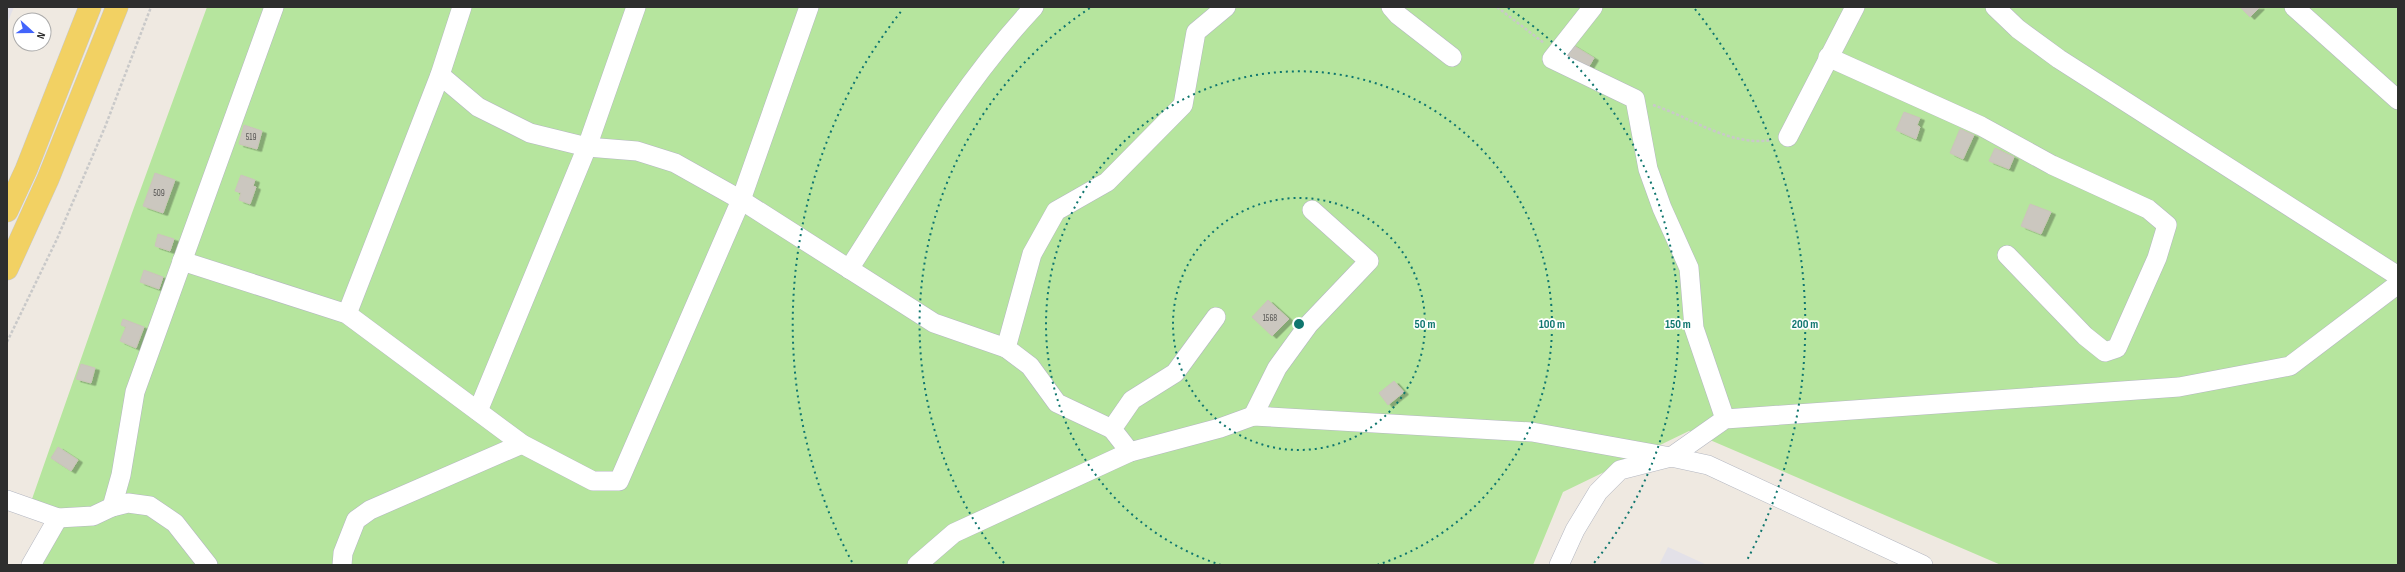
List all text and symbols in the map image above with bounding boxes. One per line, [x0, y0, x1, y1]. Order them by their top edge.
north arrow [12, 12, 52, 52]
text: N [34, 30, 48, 41]
house number: 519 [246, 132, 256, 143]
house number: 509 [153, 188, 165, 199]
house number: 1568 [1263, 313, 1277, 324]
centre of rings [1292, 317, 1306, 331]
text: 50 m [1415, 317, 1435, 332]
text: 100 m [1539, 317, 1565, 332]
text: 150 m [1665, 317, 1691, 332]
text: 200 m [1792, 317, 1818, 332]

